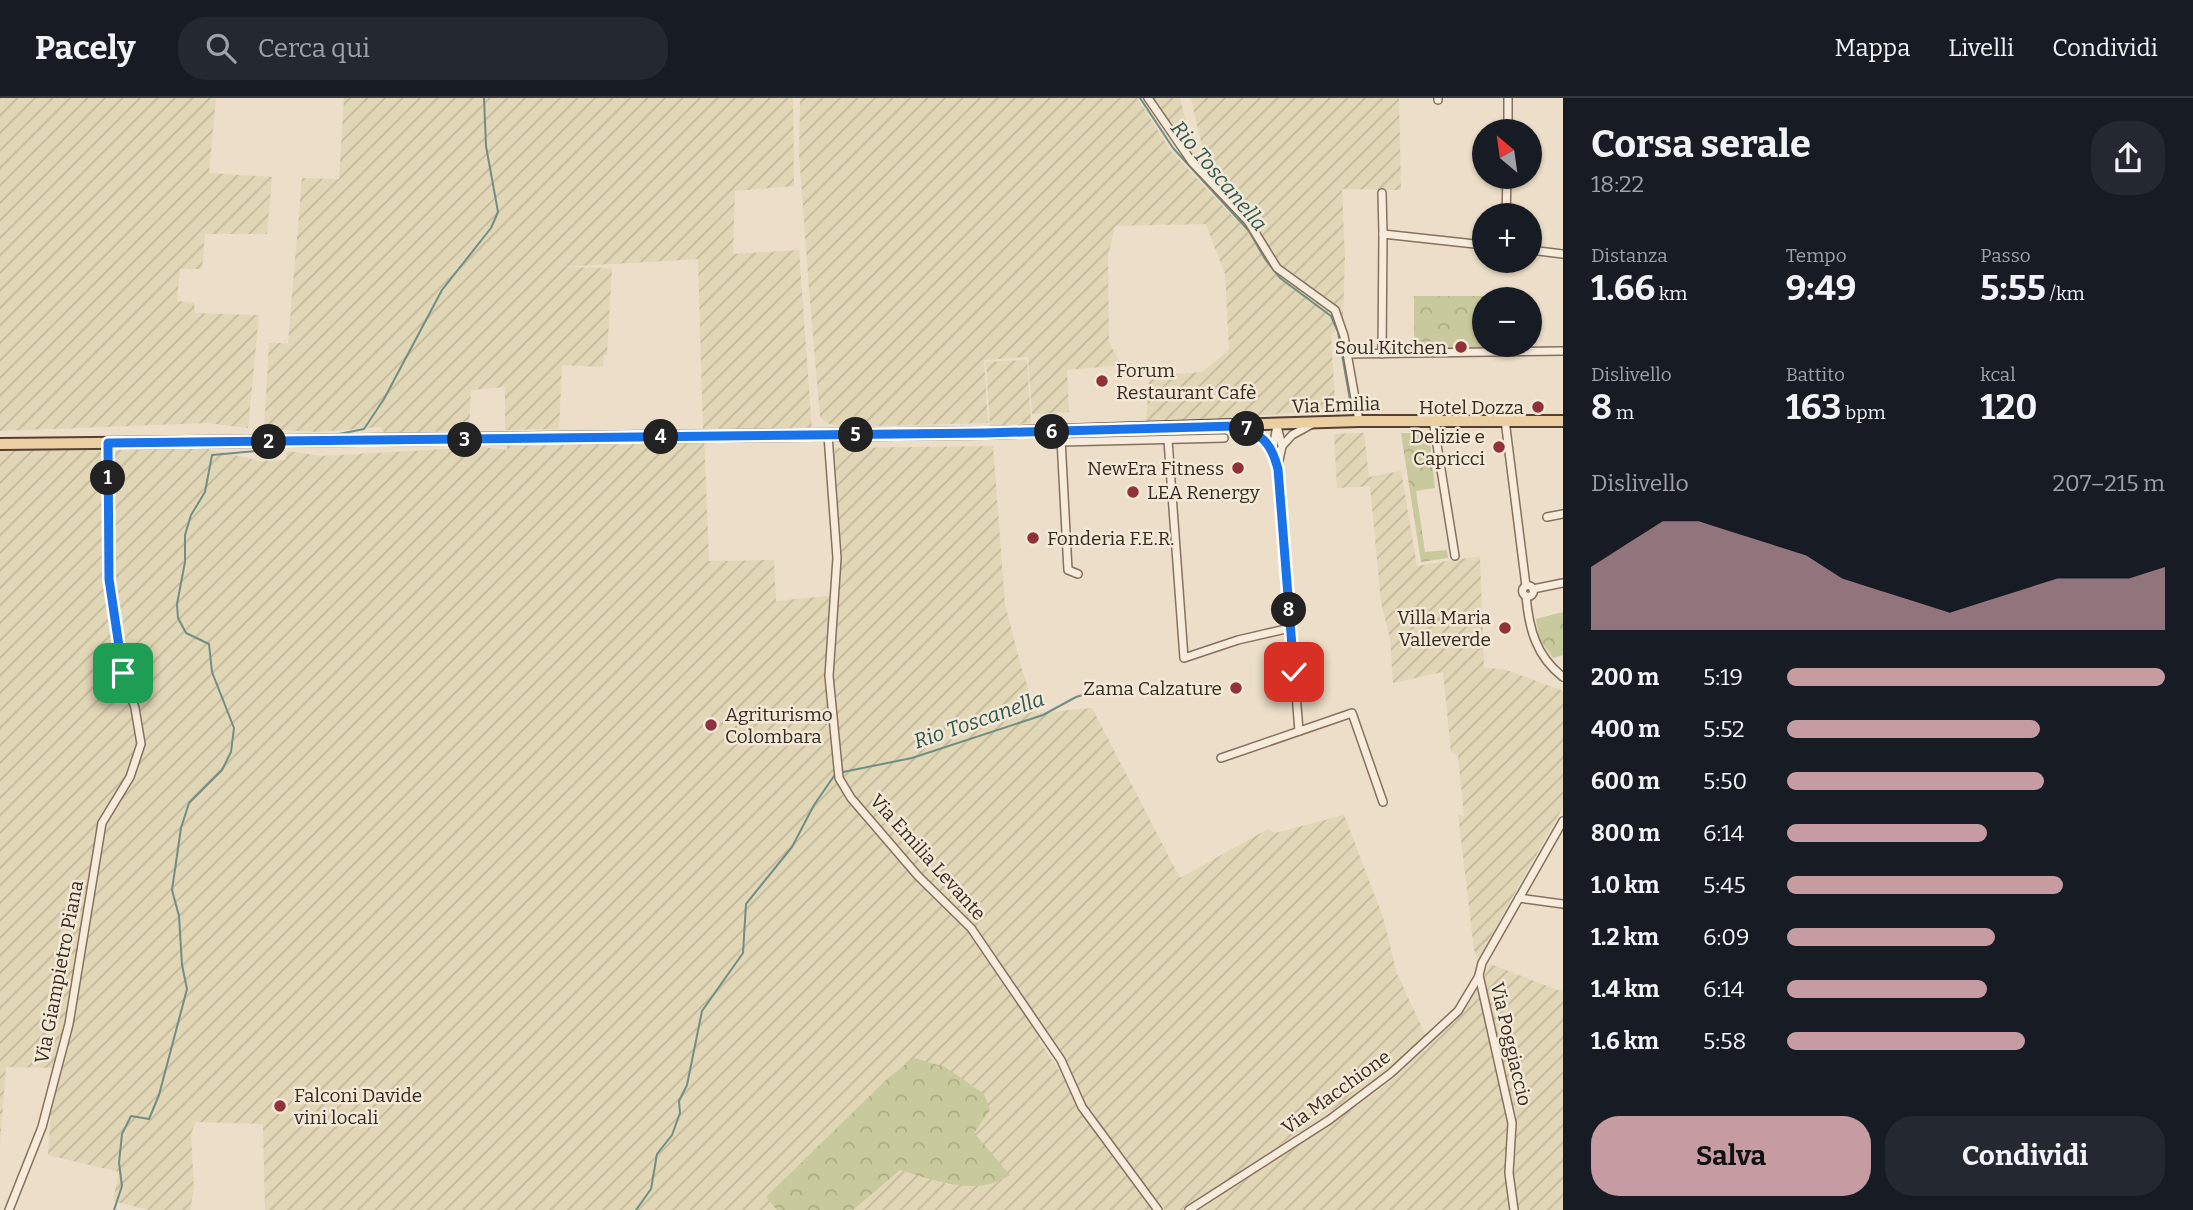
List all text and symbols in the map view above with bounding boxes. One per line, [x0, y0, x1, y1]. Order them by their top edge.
search box [178, 17, 668, 80]
text: Pacely [35, 28, 136, 68]
icon: search [202, 29, 240, 67]
text: Cerca qui [258, 33, 370, 64]
text: Mappa [1834, 34, 1910, 62]
text: Livelli [1948, 34, 2014, 62]
text: Condividi [2052, 34, 2158, 62]
water label: Rio Toscanella [1165, 115, 1273, 237]
north arrow [1472, 119, 1542, 189]
map controls [1472, 119, 1542, 357]
text: Corsa serale [1591, 121, 1811, 167]
button: share [2091, 121, 2165, 195]
text: 18:22 [1591, 170, 1644, 198]
button: + [1472, 203, 1542, 273]
text: Distanza [1591, 244, 1668, 267]
text: Tempo [1786, 244, 1847, 267]
text: Passo [1980, 244, 2031, 267]
text: 1.66 [1591, 267, 1655, 309]
text: 9:49 [1786, 267, 1857, 309]
text: 5:55 [1980, 267, 2046, 309]
text: km [1655, 282, 1687, 305]
text: /km [2046, 282, 2085, 305]
button: − [1472, 287, 1542, 357]
place label: Soul Kitchen [1335, 336, 1447, 359]
marker: Soul Kitchen [1453, 339, 1469, 355]
place label: Forum Restaurant Cafè [1116, 359, 1256, 404]
text: Dislivello [1591, 363, 1672, 386]
text: Battito [1786, 363, 1845, 386]
text: kcal [1980, 363, 2016, 386]
marker: Forum Restaurant Cafè [1094, 373, 1110, 389]
text: 8 [1591, 386, 1612, 428]
text: 163 [1786, 386, 1841, 428]
text: 120 [1980, 386, 2037, 428]
street label: Via Emilia [1291, 392, 1381, 418]
place label: Hotel Dozza [1419, 396, 1525, 419]
marker: Hotel Dozza [1530, 399, 1546, 415]
text: m [1612, 401, 1634, 424]
text: bpm [1841, 401, 1886, 424]
pin: 7 [1230, 412, 1264, 446]
pin: 6 [1034, 414, 1070, 450]
text: 7 [1241, 417, 1252, 440]
pin: 5 [838, 418, 874, 452]
pin: 4 [644, 420, 678, 454]
text: 6 [1046, 420, 1057, 443]
pin: 3 [448, 422, 482, 458]
text: 5 [850, 423, 861, 446]
pin: 2 [252, 424, 286, 460]
text: 4 [655, 425, 666, 448]
place label: Delizie e Capricci [1411, 425, 1485, 470]
text: 3 [459, 428, 470, 451]
text: 2 [263, 430, 274, 453]
marker: Delizie e Capricci [1491, 439, 1507, 455]
place label: NewEra Fitness [1087, 457, 1224, 480]
pin: 1 [90, 460, 126, 496]
marker: NewEra Fitness [1230, 460, 1246, 476]
text: 1 [103, 466, 112, 489]
text: Dislivello [1591, 469, 1689, 497]
text: 207–215 m [2053, 469, 2165, 497]
place label: LEA Renergy [1147, 481, 1261, 504]
marker: LEA Renergy [1125, 484, 1141, 500]
place label: Fonderia F.E.R. [1047, 527, 1174, 550]
marker: Fonderia F.E.R. [1025, 530, 1041, 546]
pin: 8 [1272, 592, 1306, 628]
text: 8 [1283, 598, 1294, 621]
place label: Villa Maria Valleverde [1397, 606, 1492, 651]
marker: Villa Maria Valleverde [1497, 620, 1513, 636]
pin [1264, 642, 1324, 702]
pin [93, 643, 153, 703]
icon: check [1275, 653, 1313, 691]
icon: arrive [104, 654, 142, 692]
text: 200 m [1591, 663, 1659, 691]
text: 5:19 [1703, 663, 1743, 691]
place label: Zama Calzature [1083, 677, 1222, 700]
marker: Zama Calzature [1228, 680, 1244, 696]
water label: Rio Toscanella [910, 686, 1048, 754]
place label: Agriturismo Colombara [725, 703, 833, 748]
text: 400 m [1591, 715, 1660, 743]
text: 5:52 [1703, 715, 1745, 743]
marker: Agriturismo Colombara [703, 717, 719, 733]
text: 600 m [1591, 767, 1660, 795]
text: 5:50 [1703, 767, 1747, 795]
street label: Via Emilia Levante [865, 789, 991, 925]
text: 800 m [1591, 819, 1660, 847]
text: 6:14 [1703, 819, 1744, 847]
text: 1.0 km [1591, 871, 1660, 899]
text: 5:45 [1703, 871, 1746, 899]
street label: Via Giampietro Piana [30, 878, 88, 1066]
text: 1.2 km [1591, 923, 1659, 951]
text: 6:09 [1703, 923, 1750, 951]
text: 1.4 km [1591, 975, 1659, 1003]
text: 6:14 [1703, 975, 1744, 1003]
street label: Via Poggiaccio [1486, 980, 1536, 1108]
text: 1.6 km [1591, 1027, 1659, 1055]
text: 5:58 [1703, 1027, 1746, 1055]
street label: Via Macchione [1277, 1045, 1395, 1139]
place label: Falconi Davide vini locali [293, 1084, 422, 1129]
marker: Falconi Davide vini locali [272, 1098, 288, 1114]
button: Salva [1591, 1116, 1871, 1196]
button: Condividi [1885, 1116, 2165, 1196]

